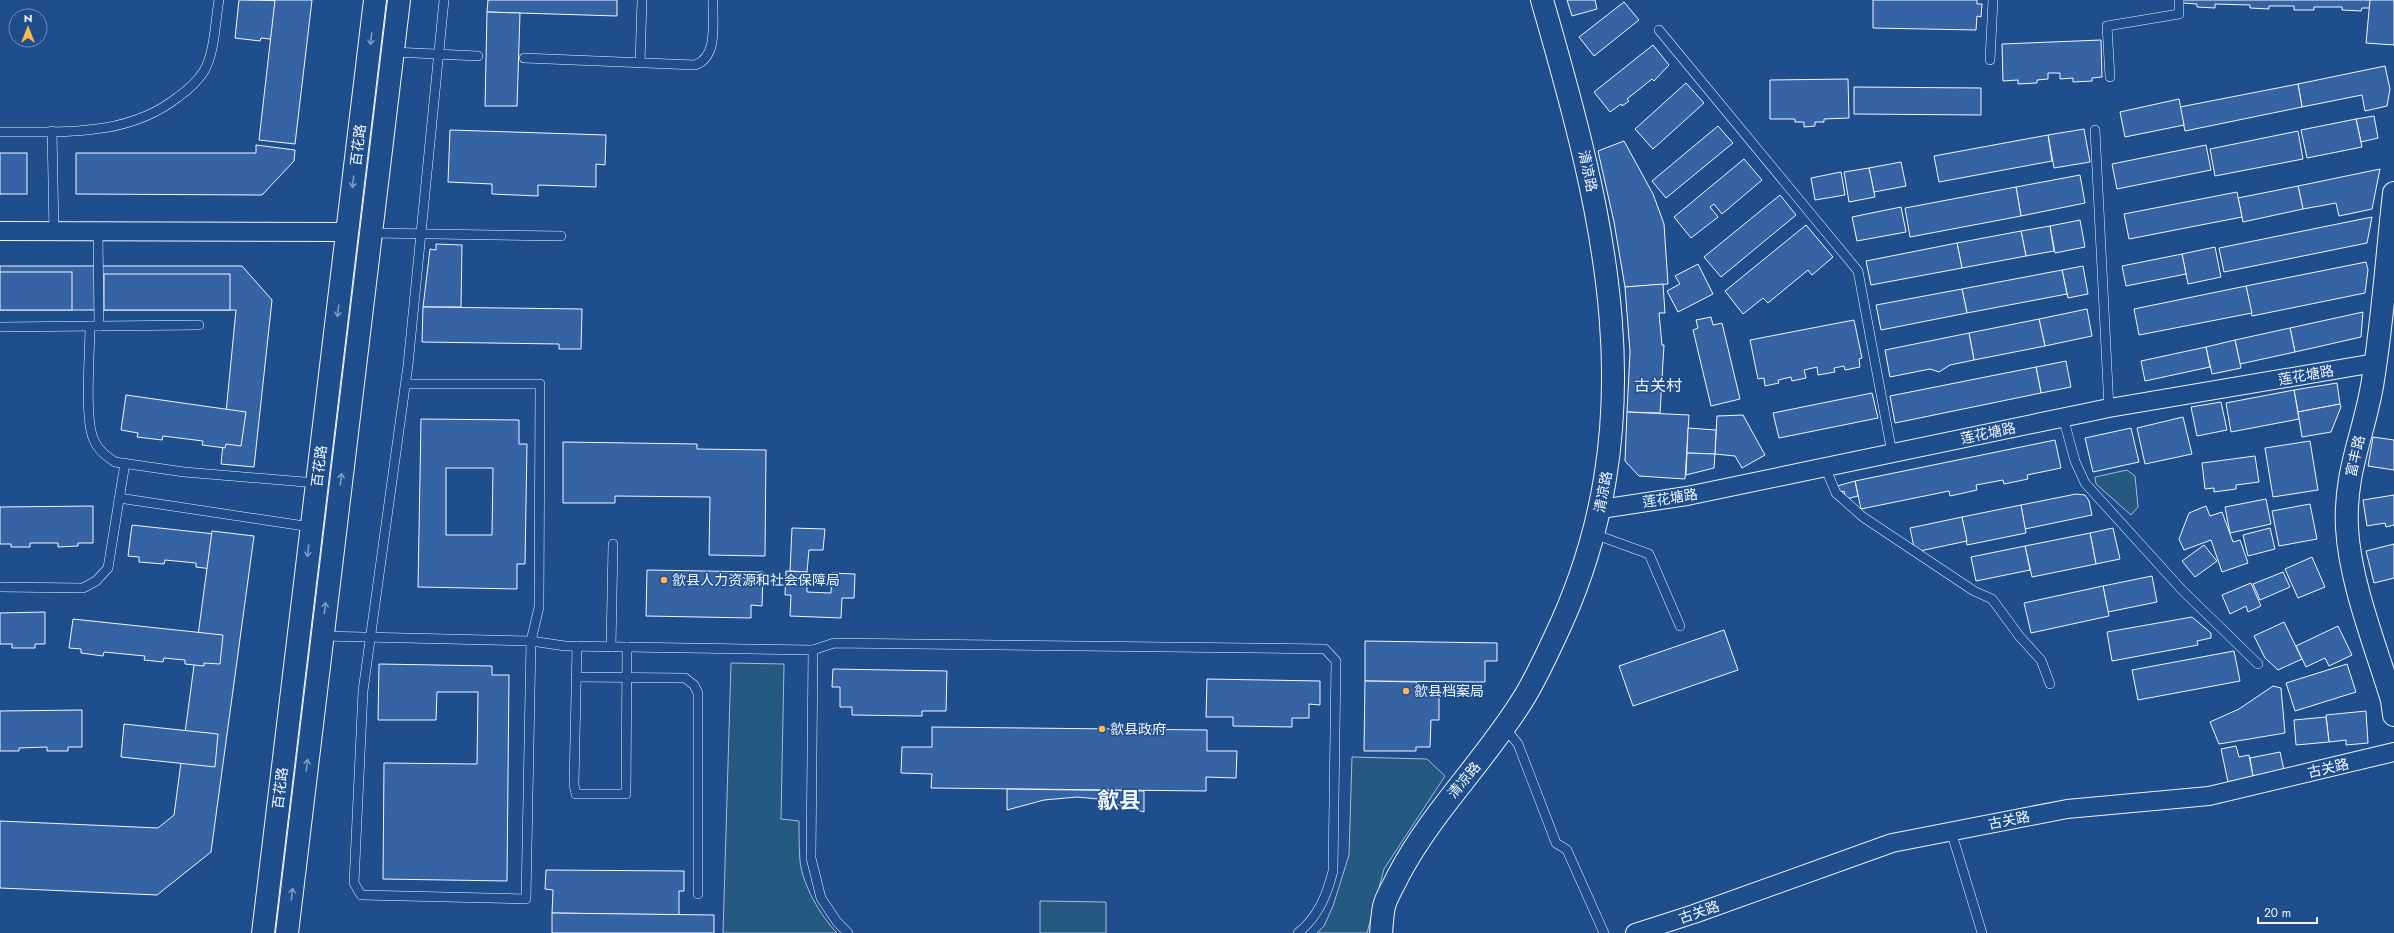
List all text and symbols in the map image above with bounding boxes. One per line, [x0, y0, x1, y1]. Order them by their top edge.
north arrow [8, 8, 48, 48]
text: N [24, 10, 32, 26]
one-way arrow [367, 32, 374, 45]
street label: 百花路 [346, 123, 370, 167]
street label: 清凉路 [1574, 148, 1602, 194]
one-way arrow [349, 175, 357, 188]
one-way arrow [334, 304, 341, 317]
street label: 莲花塘路 [2277, 360, 2335, 390]
district label: 古关村 [1634, 374, 1682, 397]
street label: 莲花塘路 [1959, 417, 2017, 449]
street label: 富丰路 [2341, 433, 2369, 479]
street label: 百花路 [307, 444, 331, 488]
street label: 清凉路 [1589, 469, 1617, 515]
one-way arrow [337, 473, 345, 486]
street label: 莲花塘路 [1641, 484, 1699, 512]
one-way arrow [304, 544, 312, 557]
place label: 歙县人力资源和社会保障局 [672, 570, 840, 590]
marker: 歙县人力资源和社会保障局 [659, 575, 669, 585]
one-way arrow [321, 602, 329, 615]
place label: 歙县档案局 [1414, 681, 1484, 701]
marker: 歙县档案局 [1401, 686, 1411, 696]
place label: 歙县政府 [1110, 719, 1166, 739]
marker: 歙县政府 [1097, 724, 1107, 734]
street label: 古关路 [2305, 754, 2351, 782]
street label: 清凉路 [1443, 757, 1485, 803]
one-way arrow [303, 759, 310, 772]
street label: 百花路 [268, 766, 292, 810]
district label: 歙县 [1097, 784, 1141, 816]
street label: 古关路 [1986, 806, 2032, 834]
one-way arrow [288, 888, 296, 901]
street label: 古关路 [1676, 896, 1722, 928]
scale bar [2258, 899, 2317, 925]
text: 20 m [2264, 904, 2291, 922]

